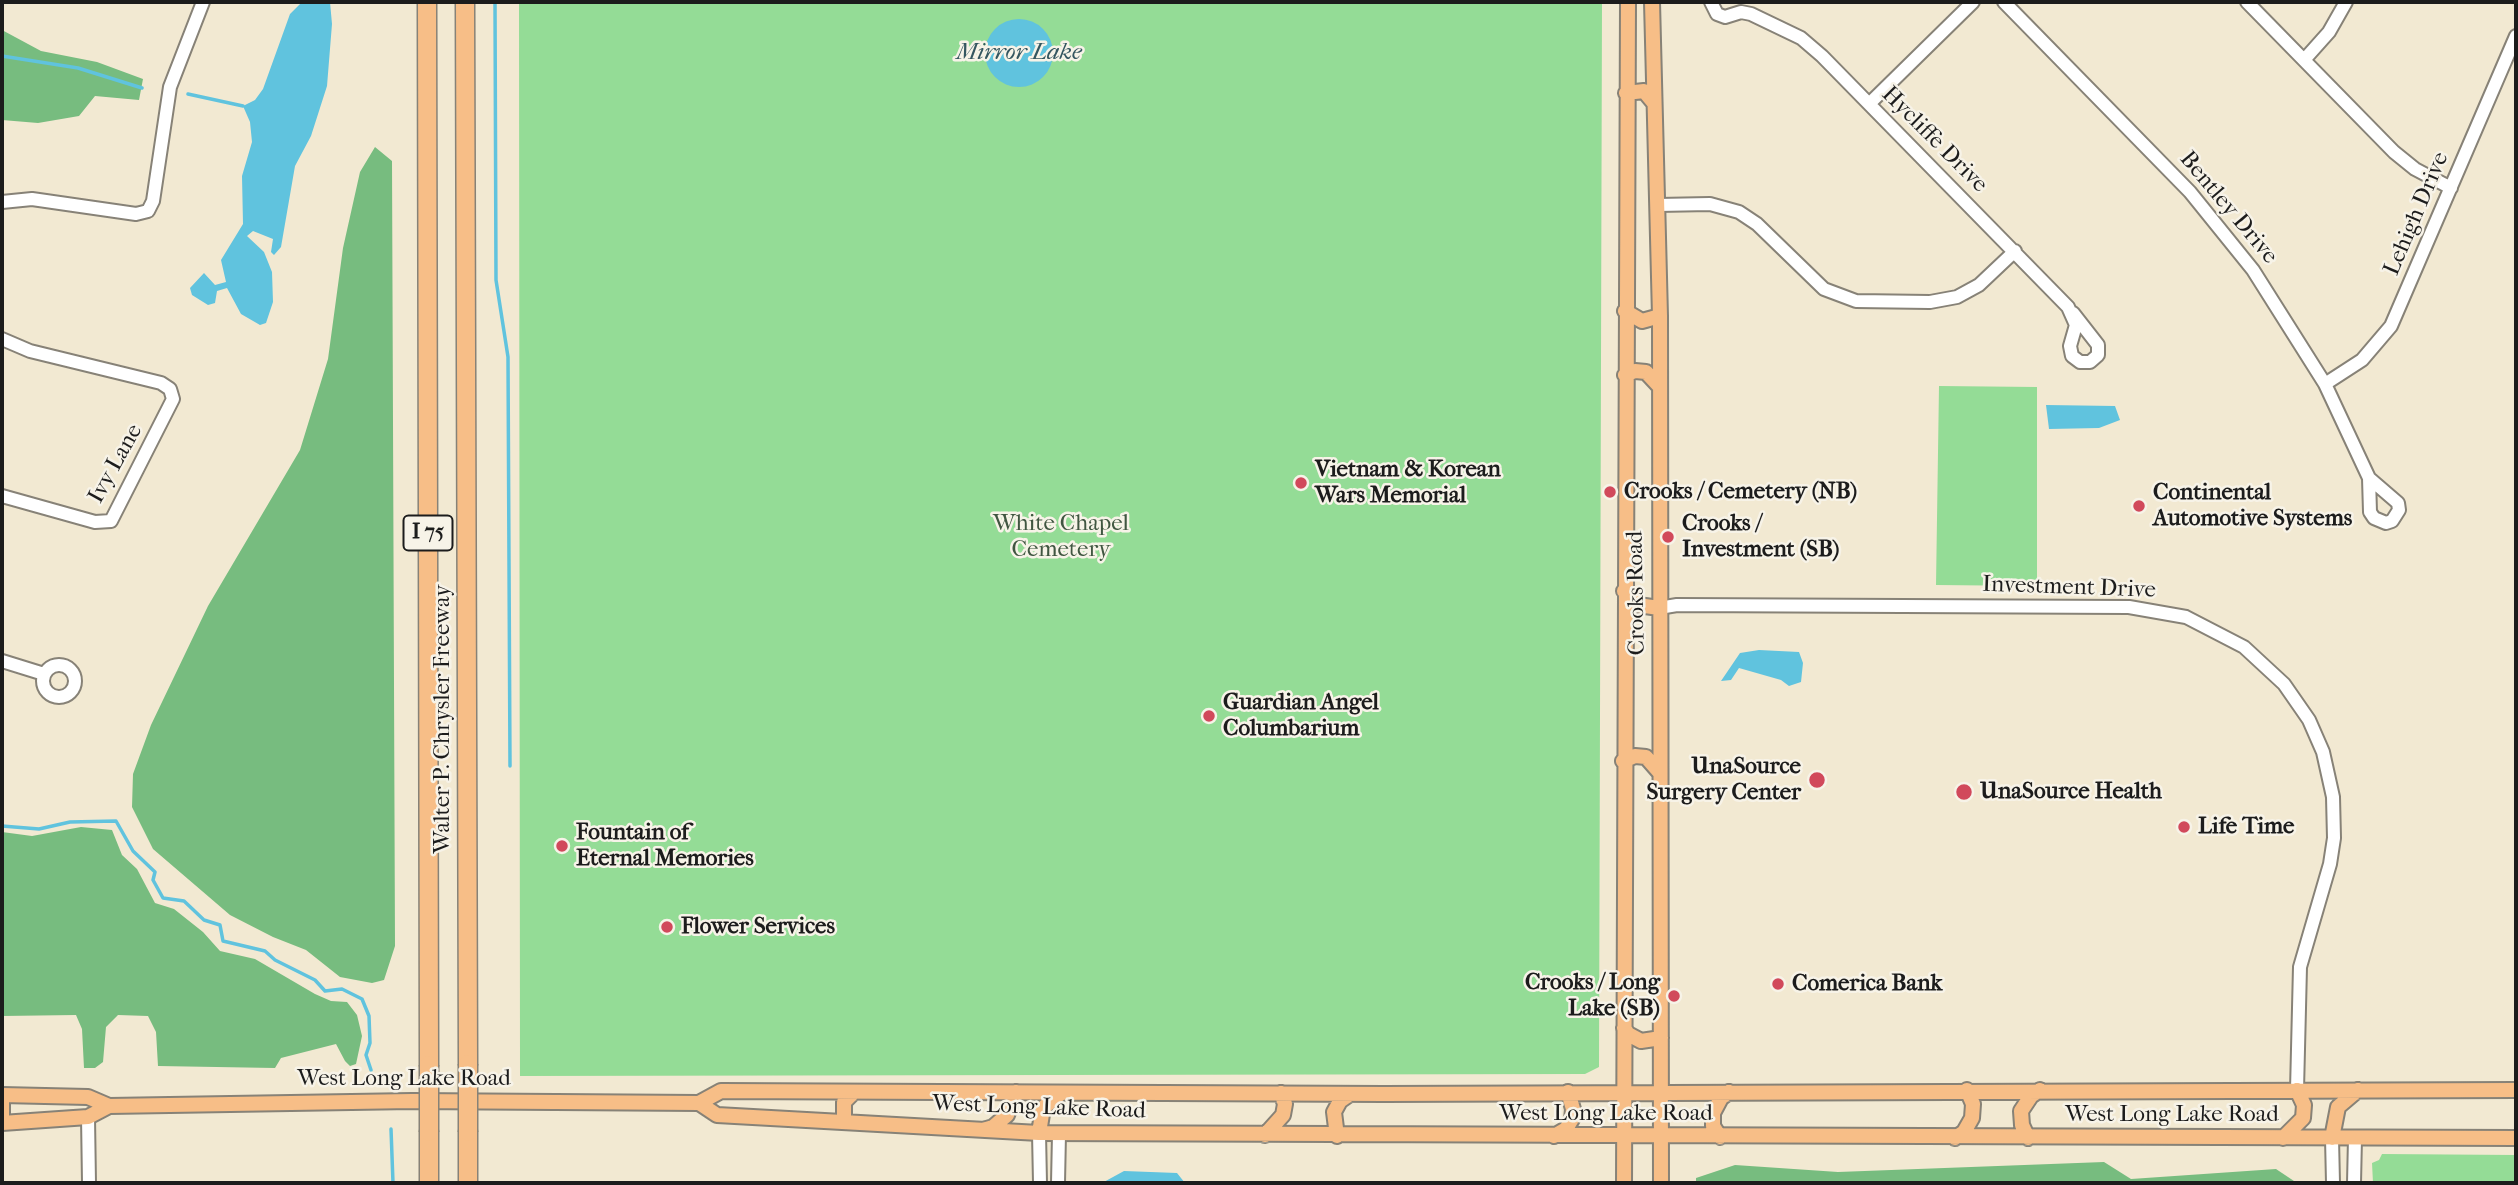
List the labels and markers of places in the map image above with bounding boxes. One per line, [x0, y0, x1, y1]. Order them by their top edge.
place label: Vietnam & Korean Wars Memorial [1315, 456, 1501, 510]
marker: Vietnam & Korean Wars Memorial [1293, 475, 1309, 491]
place label: Crooks / Cemetery (NB) [1624, 478, 1857, 506]
place label: Continental Automotive Systems [2153, 479, 2352, 533]
marker: Crooks / Cemetery (NB) [1602, 484, 1618, 500]
marker: Continental Automotive Systems [2131, 498, 2147, 514]
place label: Crooks / Investment (SB) [1682, 510, 1839, 564]
marker: Crooks / Investment (SB) [1660, 529, 1676, 545]
place label: Guardian Angel Columbarium [1223, 689, 1379, 743]
marker: Guardian Angel Columbarium [1201, 708, 1217, 724]
place label: UnaSource Surgery Center [1646, 753, 1801, 807]
marker: UnaSource Surgery Center [1807, 770, 1827, 790]
place label: UnaSource Health [1980, 778, 2162, 806]
marker: UnaSource Health [1954, 782, 1974, 802]
place label: Life Time [2198, 813, 2294, 841]
place label: Fountain of Eternal Memories [576, 819, 754, 873]
marker: Life Time [2176, 819, 2192, 835]
marker: Fountain of Eternal Memories [554, 838, 570, 854]
place label: Flower Services [681, 913, 835, 941]
marker: Flower Services [659, 919, 675, 935]
place label: Crooks / Long Lake (SB) [1525, 969, 1660, 1023]
place label: Comerica Bank [1792, 970, 1942, 998]
marker: Comerica Bank [1770, 976, 1786, 992]
marker: Crooks / Long Lake (SB) [1666, 988, 1682, 1004]

